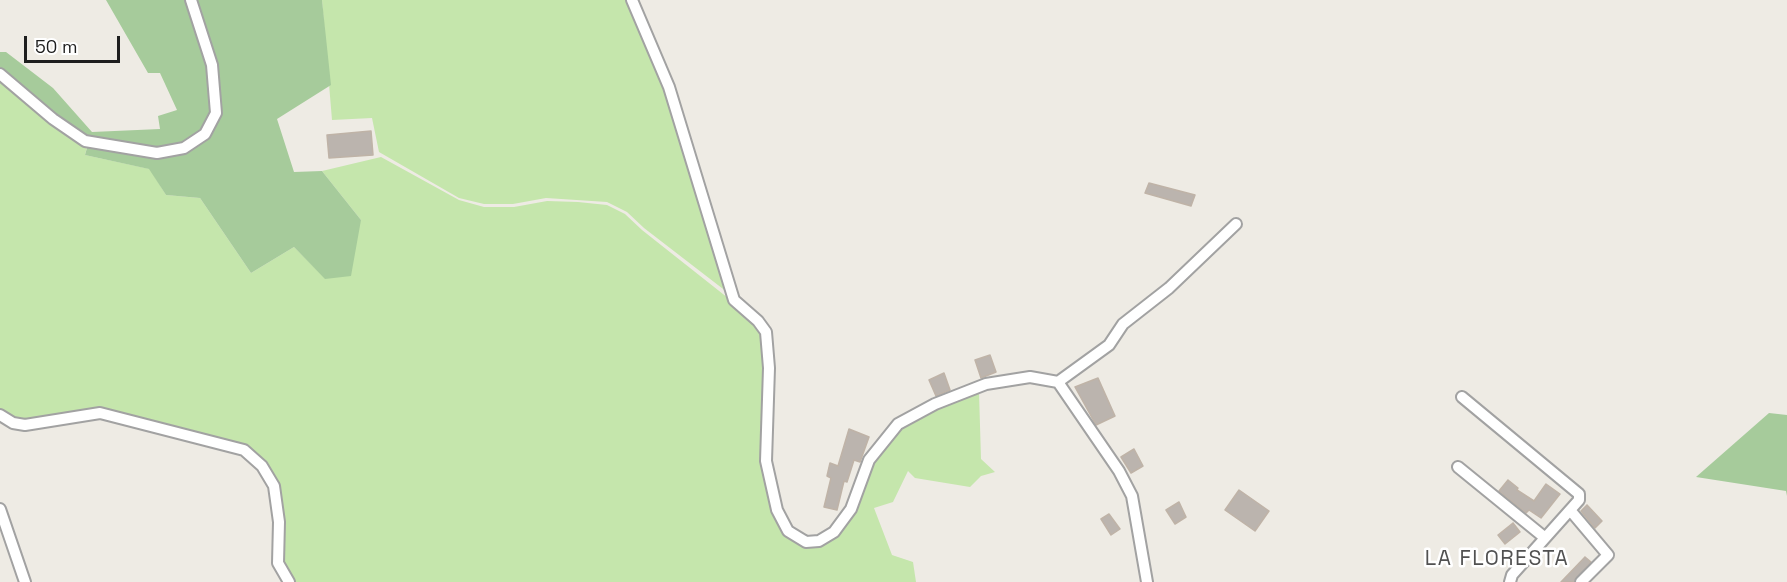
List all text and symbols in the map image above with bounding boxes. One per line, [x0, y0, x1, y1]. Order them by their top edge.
scale bar [27, 24, 123, 62]
text: 50 m [35, 35, 77, 58]
district label: LA FLORESTA [1425, 546, 1569, 572]

